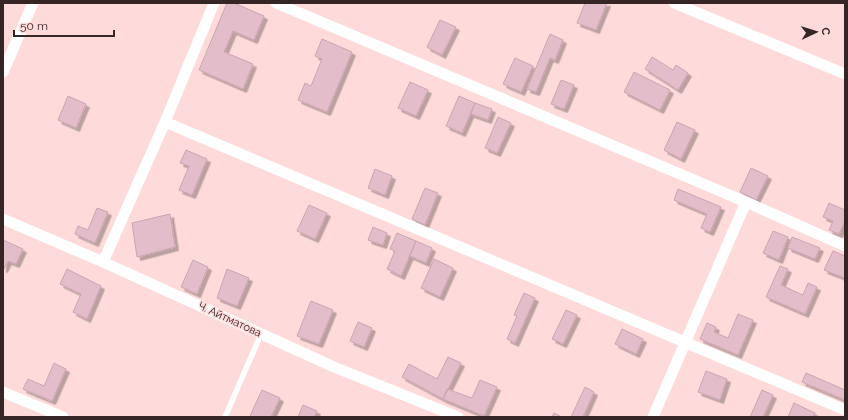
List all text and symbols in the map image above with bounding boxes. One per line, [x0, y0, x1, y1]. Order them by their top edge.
scale bar [14, 12, 114, 38]
north arrow [796, 12, 836, 52]
text: 50 m [20, 19, 48, 33]
text: С [819, 27, 832, 36]
street label: Ч. Айтматова [196, 299, 263, 340]

